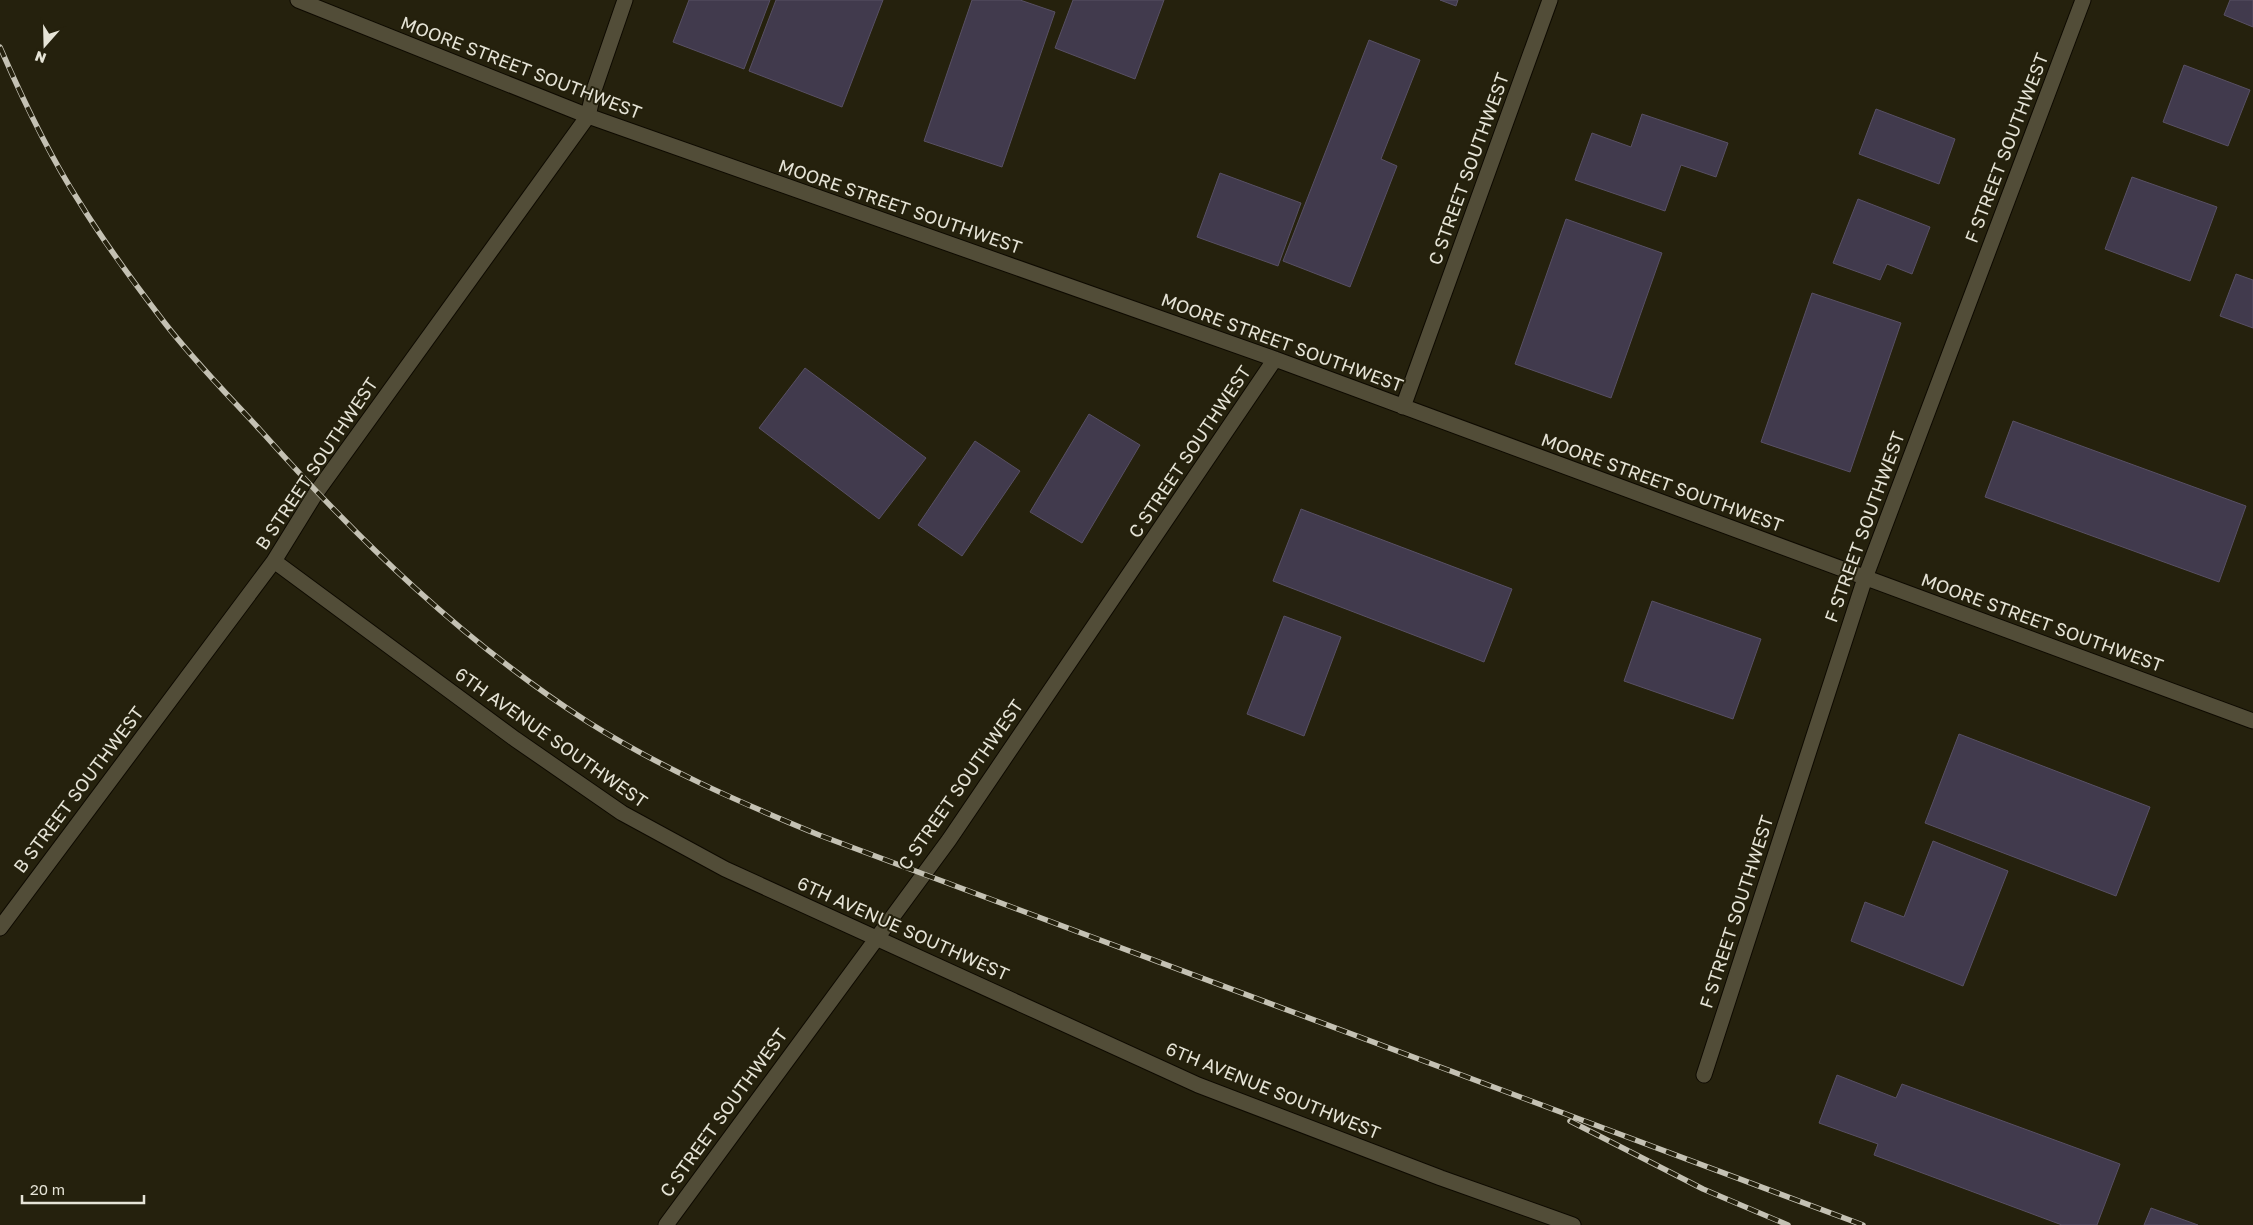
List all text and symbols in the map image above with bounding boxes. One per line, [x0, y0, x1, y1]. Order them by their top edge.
street label: MOORE STREET SOUTHWEST [398, 11, 645, 123]
north arrow [20, 20, 70, 70]
text: N [32, 48, 48, 67]
street label: F STREET SOUTHWEST [1960, 50, 2052, 246]
street label: C STREET SOUTHWEST [1423, 70, 1513, 268]
street label: MOORE STREET SOUTHWEST [776, 154, 1025, 258]
street label: MOORE STREET SOUTHWEST [1158, 288, 1406, 396]
street label: C STREET SOUTHWEST [1123, 361, 1255, 542]
street label: B STREET SOUTHWEST [250, 373, 382, 554]
street label: MOORE STREET SOUTHWEST [1538, 428, 1786, 536]
street label: F STREET SOUTHWEST [1819, 428, 1909, 625]
street label: MOORE STREET SOUTHWEST [1918, 568, 2166, 676]
street label: 6TH AVENUE SOUTHWEST [451, 662, 652, 812]
street label: C STREET SOUTHWEST [893, 695, 1027, 874]
street label: B STREET SOUTHWEST [8, 702, 148, 877]
street label: F STREET SOUTHWEST [1694, 813, 1778, 1011]
street label: 6TH AVENUE SOUTHWEST [794, 871, 1013, 985]
street label: C STREET SOUTHWEST [655, 1024, 792, 1201]
street label: 6TH AVENUE SOUTHWEST [1163, 1037, 1384, 1143]
scale bar [22, 1172, 145, 1204]
text: 20 m [30, 1180, 65, 1198]

